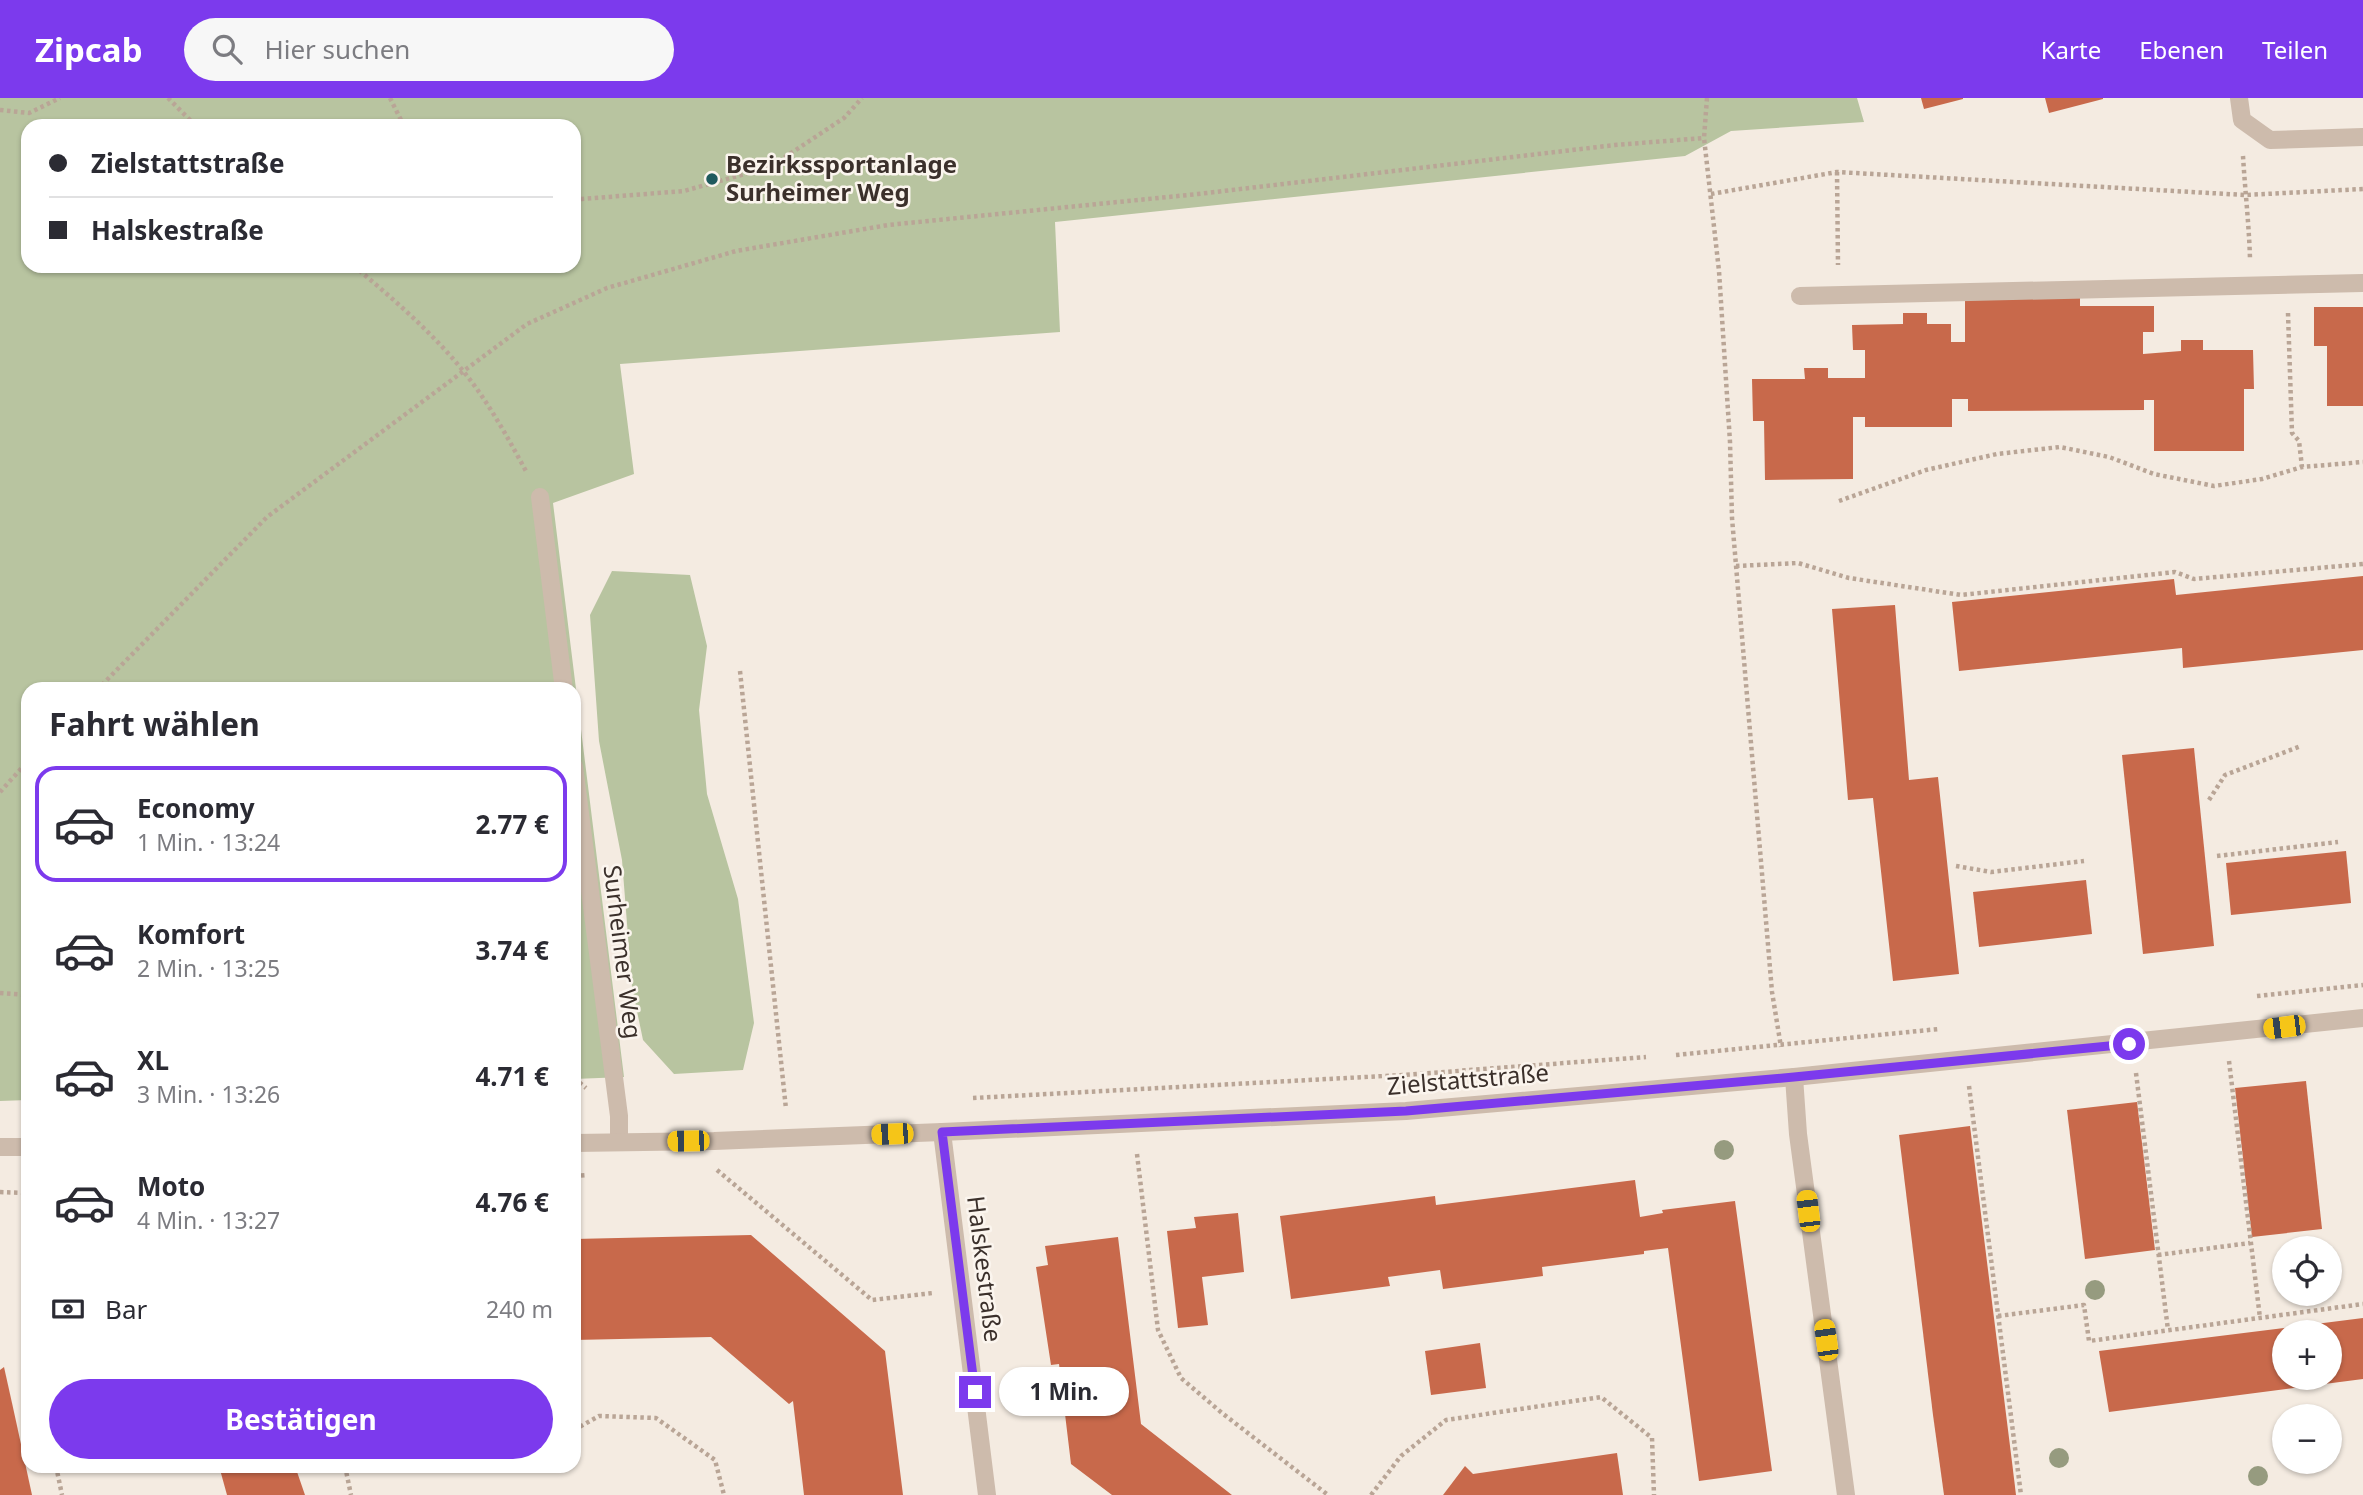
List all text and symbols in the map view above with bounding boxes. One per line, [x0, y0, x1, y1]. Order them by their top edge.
search box [184, 18, 674, 81]
text: Zipcab [35, 27, 142, 72]
icon: search [208, 30, 246, 68]
text: Hier suchen [264, 31, 410, 67]
text: Karte [2041, 33, 2101, 66]
text: Ebenen [2139, 33, 2224, 66]
text: Teilen [2262, 33, 2328, 66]
text: Zielstattstraße [91, 145, 284, 181]
place label: Bezirkssportanlage Surheimer Weg [726, 147, 957, 208]
marker: Bezirkssportanlage Surheimer Weg [704, 171, 720, 187]
text: Halskestraße [91, 212, 264, 248]
text: Fahrt wählen [49, 702, 260, 745]
text: Economy [137, 790, 255, 826]
icon: car [53, 793, 116, 856]
text: 2.77 € [475, 806, 549, 842]
text: 1 Min. · 13:24 [137, 826, 280, 858]
street label: Surheimer Weg [596, 863, 651, 1041]
text: Komfort [137, 916, 245, 952]
icon: car [53, 919, 116, 982]
text: 3.74 € [475, 932, 549, 968]
text: 2 Min. · 13:25 [137, 952, 280, 984]
car [2262, 1014, 2307, 1040]
route start [2113, 1028, 2145, 1060]
text: XL [137, 1042, 169, 1078]
icon: car [53, 1045, 116, 1108]
street label: Zielstattstraße [1386, 1055, 1550, 1102]
text: 4.71 € [475, 1058, 549, 1094]
text: 3 Min. · 13:26 [137, 1078, 280, 1110]
car [871, 1123, 914, 1145]
car [667, 1130, 710, 1152]
text: Moto [137, 1168, 205, 1204]
icon: car [53, 1171, 116, 1234]
text: 4.76 € [475, 1184, 549, 1220]
car [1796, 1189, 1821, 1233]
street label: Halskestraße [960, 1194, 1011, 1344]
text: 4 Min. · 13:27 [137, 1204, 280, 1236]
map controls [2272, 1236, 2342, 1474]
button: locate [2272, 1236, 2342, 1306]
icon: cash [49, 1290, 87, 1328]
text: Bar [105, 1291, 147, 1327]
text: 240 m [486, 1293, 553, 1325]
car [1813, 1318, 1840, 1362]
button: + [2272, 1320, 2342, 1390]
callout: 1 Min. [1000, 1368, 1129, 1416]
text: 1 Min. [1029, 1375, 1099, 1407]
route end [959, 1376, 991, 1408]
button: Bestätigen [49, 1379, 553, 1459]
button: − [2272, 1404, 2342, 1474]

